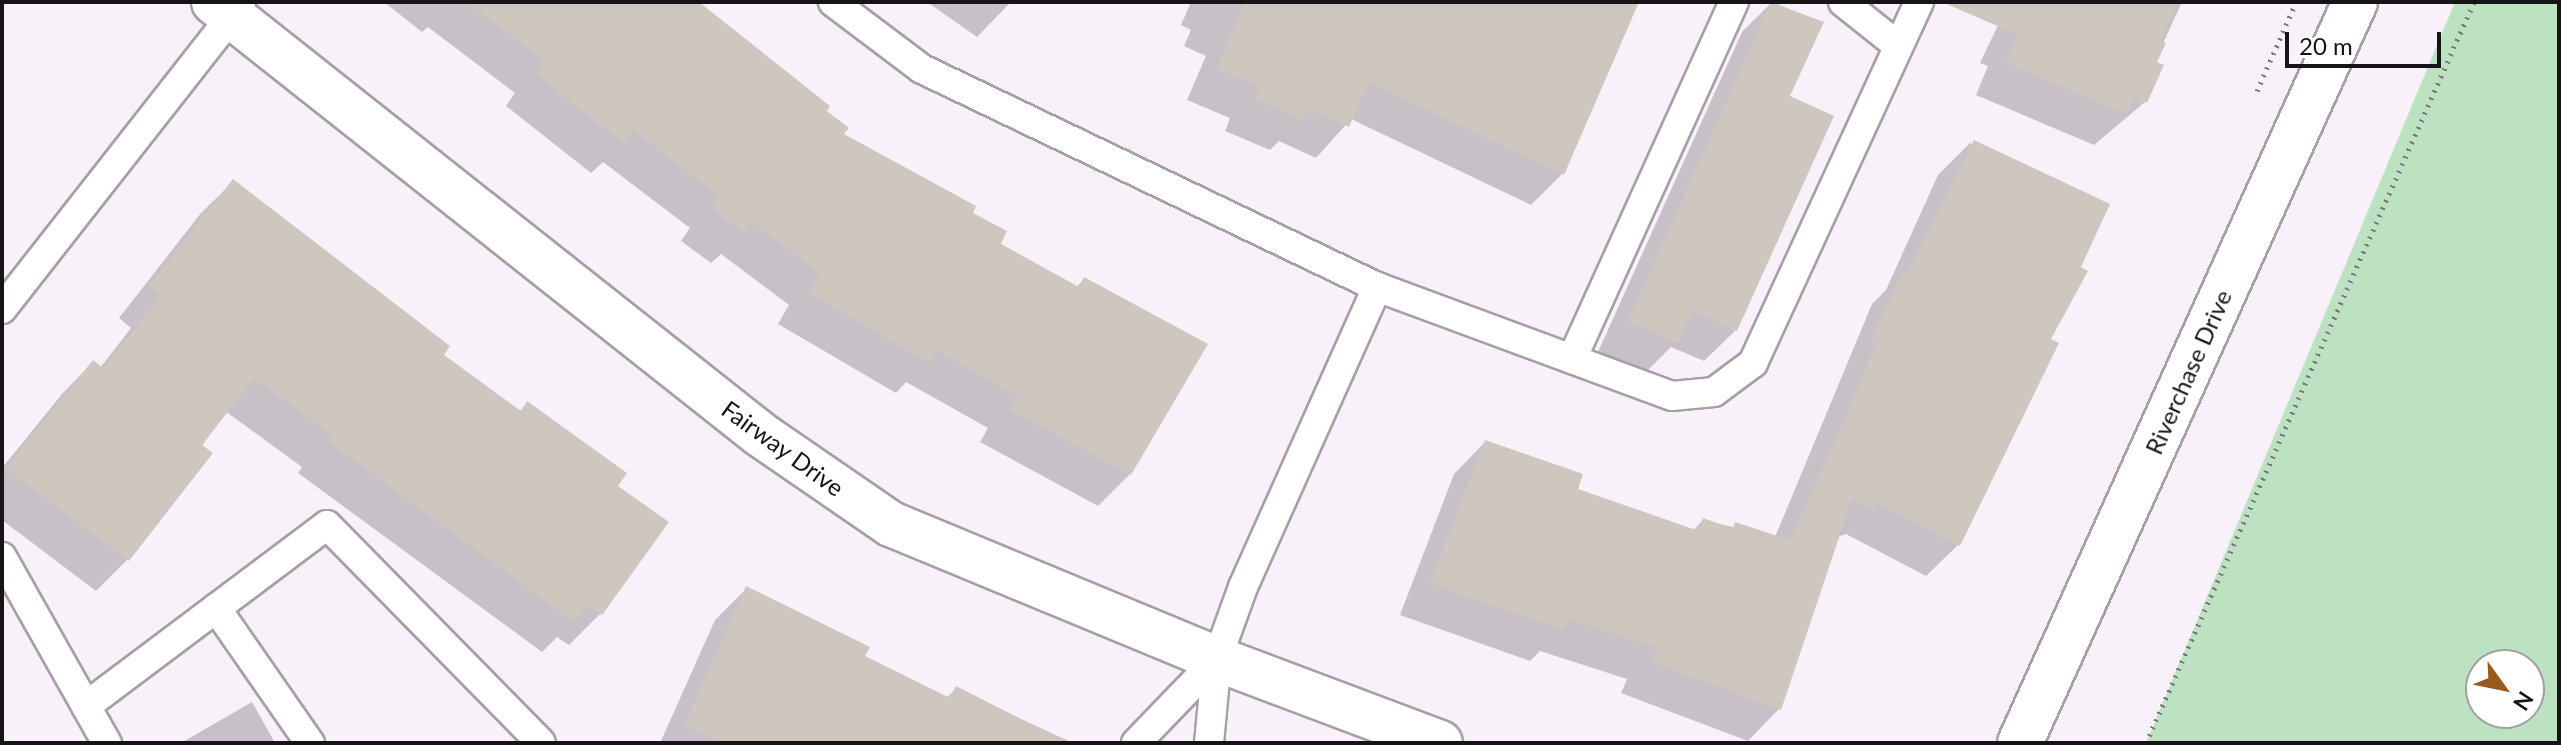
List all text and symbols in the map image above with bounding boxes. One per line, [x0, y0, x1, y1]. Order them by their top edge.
scale bar [2289, 16, 2445, 66]
text: 20 m [2299, 31, 2353, 60]
street label: Riverchase Drive [2139, 285, 2237, 459]
street label: Fairway Drive [716, 394, 850, 502]
north arrow [2465, 649, 2545, 729]
text: N [2508, 687, 2540, 716]

